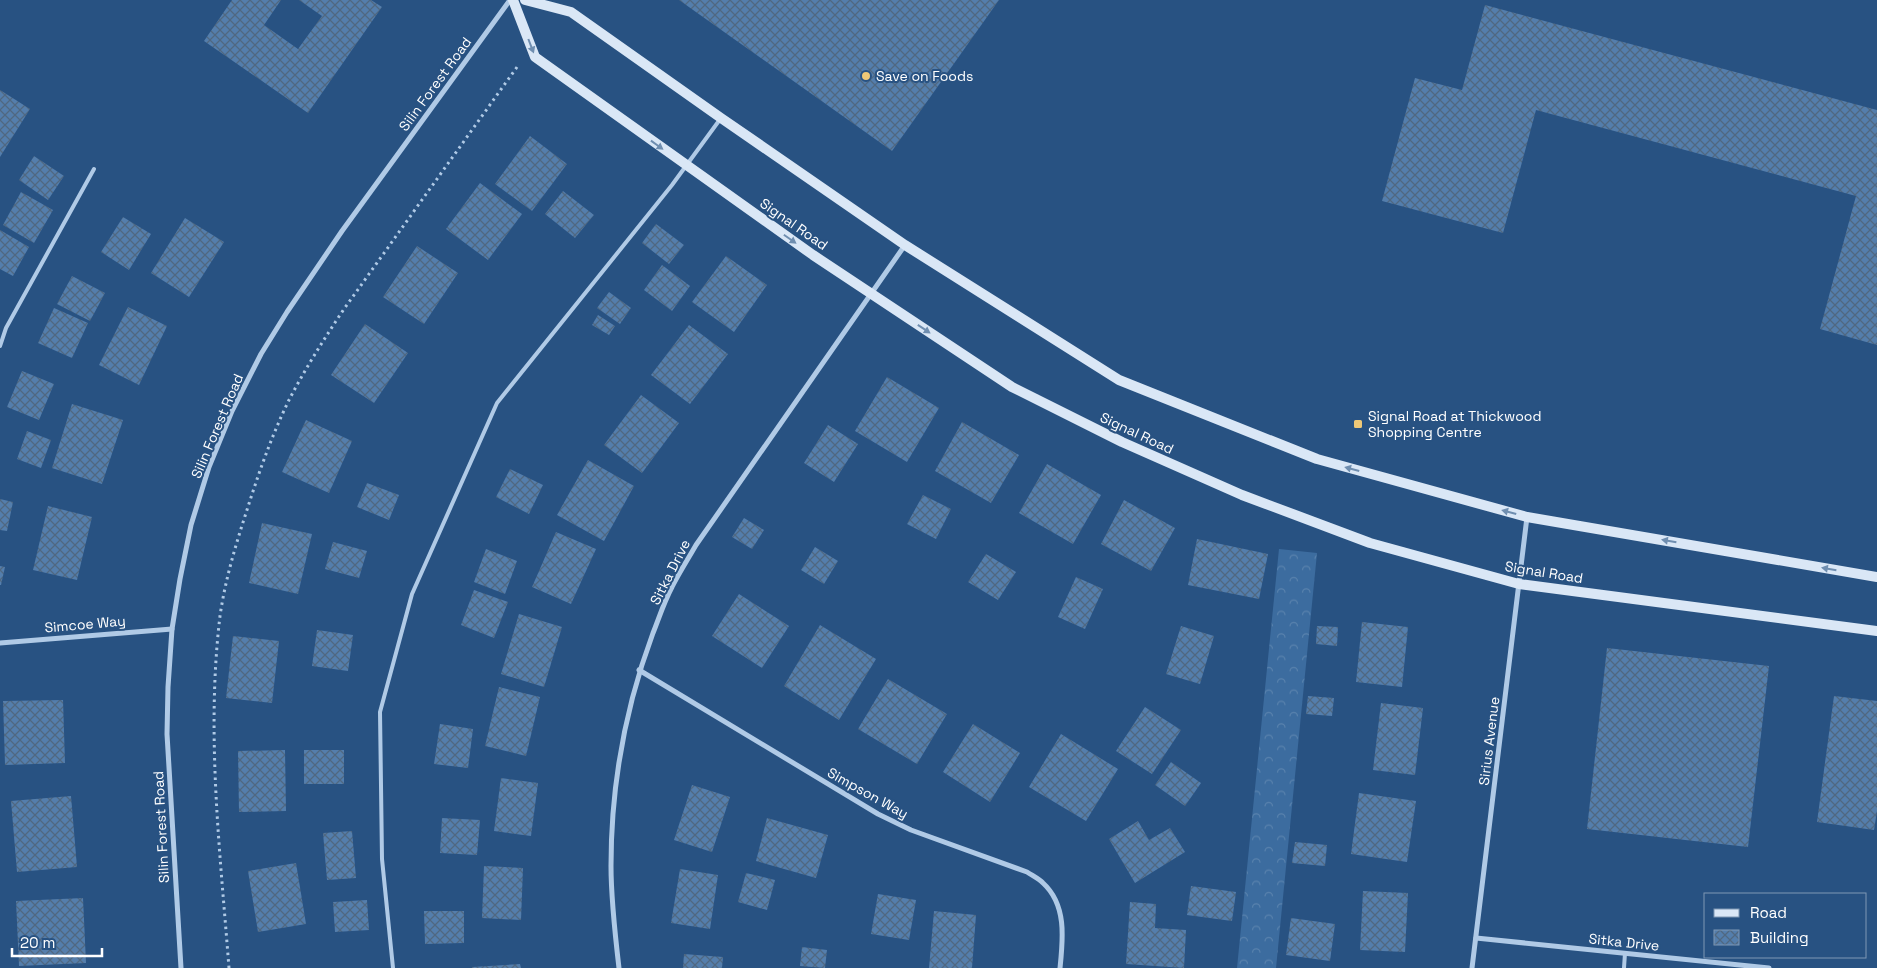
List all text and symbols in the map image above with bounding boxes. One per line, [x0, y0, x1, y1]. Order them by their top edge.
street label: Silin Forest Road [395, 33, 475, 135]
one-way arrow [527, 38, 535, 53]
place label: Save on Foods [876, 67, 973, 85]
marker: Save on Foods [860, 70, 872, 82]
one-way arrow [650, 140, 664, 150]
street label: Signal Road [756, 194, 832, 254]
one-way arrow [783, 234, 796, 244]
one-way arrow [918, 325, 931, 334]
street label: Silin Forest Road [187, 371, 247, 481]
place label: Signal Road at Thickwood Shopping Centre [1368, 407, 1541, 441]
street label: Signal Road [1097, 408, 1177, 458]
marker: Signal Road at Thickwood Shopping Centre [1352, 418, 1364, 430]
one-way arrow [1345, 465, 1360, 473]
one-way arrow [1501, 508, 1517, 516]
street label: Sitka Drive [646, 536, 694, 608]
one-way arrow [1660, 537, 1676, 545]
street label: Signal Road [1504, 557, 1584, 587]
one-way arrow [1821, 564, 1837, 572]
street label: Simcoe Way [44, 611, 126, 637]
street label: Sirius Avenue [1475, 695, 1503, 787]
street label: Simpson Way [824, 763, 912, 823]
street label: Silin Forest Road [149, 771, 173, 883]
legend [1704, 893, 1867, 958]
text: Road [1750, 903, 1787, 922]
scale bar [12, 926, 102, 958]
text: Building [1750, 928, 1809, 947]
street label: Sitka Drive [1588, 929, 1660, 955]
text: 20 m [20, 933, 55, 952]

